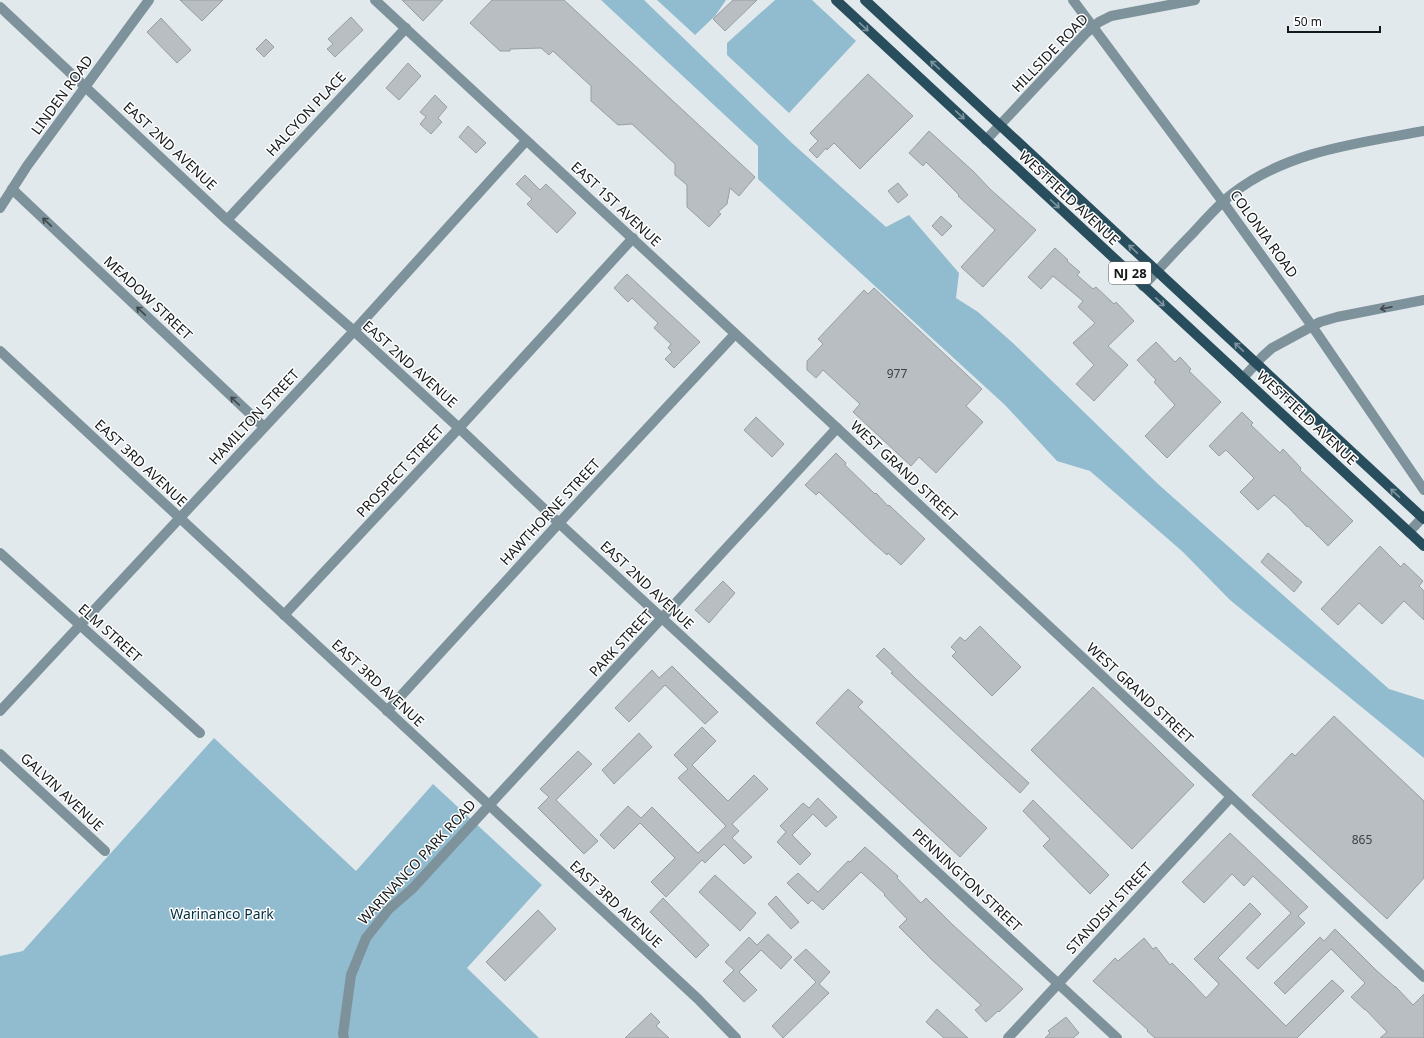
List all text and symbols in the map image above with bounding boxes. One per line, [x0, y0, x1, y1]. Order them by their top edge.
scale bar [1288, 8, 1380, 34]
street label: HILLSIDE ROAD [1007, 9, 1092, 96]
text: 50 m [1294, 13, 1322, 30]
one-way arrow [859, 22, 869, 31]
street label: LINDEN ROAD [26, 51, 97, 138]
one-way arrow [931, 61, 941, 70]
street label: HALCYON PLACE [261, 67, 350, 160]
street label: EAST 2ND AVENUE [119, 97, 221, 194]
one-way arrow [954, 110, 964, 119]
street label: WESTFIELD AVENUE [1015, 146, 1124, 249]
street label: EAST 1ST AVENUE [567, 157, 665, 250]
street label: COLONIA ROAD [1226, 186, 1303, 281]
one-way arrow [1050, 199, 1060, 209]
one-way arrow [42, 217, 52, 227]
one-way arrow [1128, 244, 1138, 254]
street label: MEADOW STREET [100, 252, 197, 344]
road number: NJ 28 [1109, 262, 1151, 284]
one-way arrow [1155, 297, 1165, 307]
one-way arrow [1380, 304, 1393, 312]
one-way arrow [136, 306, 146, 316]
street label: EAST 2ND AVENUE [359, 316, 462, 411]
one-way arrow [1234, 342, 1244, 352]
street label: HAMILTON STREET [204, 365, 303, 469]
house number: 977 [887, 365, 907, 382]
street label: WESTFIELD AVENUE [1253, 366, 1362, 469]
one-way arrow [230, 396, 240, 405]
street label: EAST 3RD AVENUE [91, 415, 192, 510]
street label: WEST GRAND STREET [847, 416, 962, 525]
street label: PROSPECT STREET [352, 420, 448, 521]
street label: HAWTHORNE STREET [495, 454, 604, 569]
one-way arrow [1390, 488, 1401, 497]
street label: EAST 2ND AVENUE [596, 536, 698, 633]
street label: ELM STREET [75, 599, 146, 666]
street label: PARK STREET [585, 605, 657, 680]
street label: EAST 3RD AVENUE [328, 635, 429, 730]
street label: WEST GRAND STREET [1083, 638, 1198, 747]
street label: GALVIN AVENUE [17, 748, 108, 835]
street label: WARINANCO PARK ROAD [354, 795, 480, 928]
street label: PENNINGTON STREET [908, 824, 1026, 936]
house number: 865 [1352, 831, 1372, 848]
street label: EAST 3RD AVENUE [566, 856, 667, 951]
street label: STANDISH STREET [1061, 858, 1156, 957]
park label: Warinanco Park [170, 904, 274, 923]

